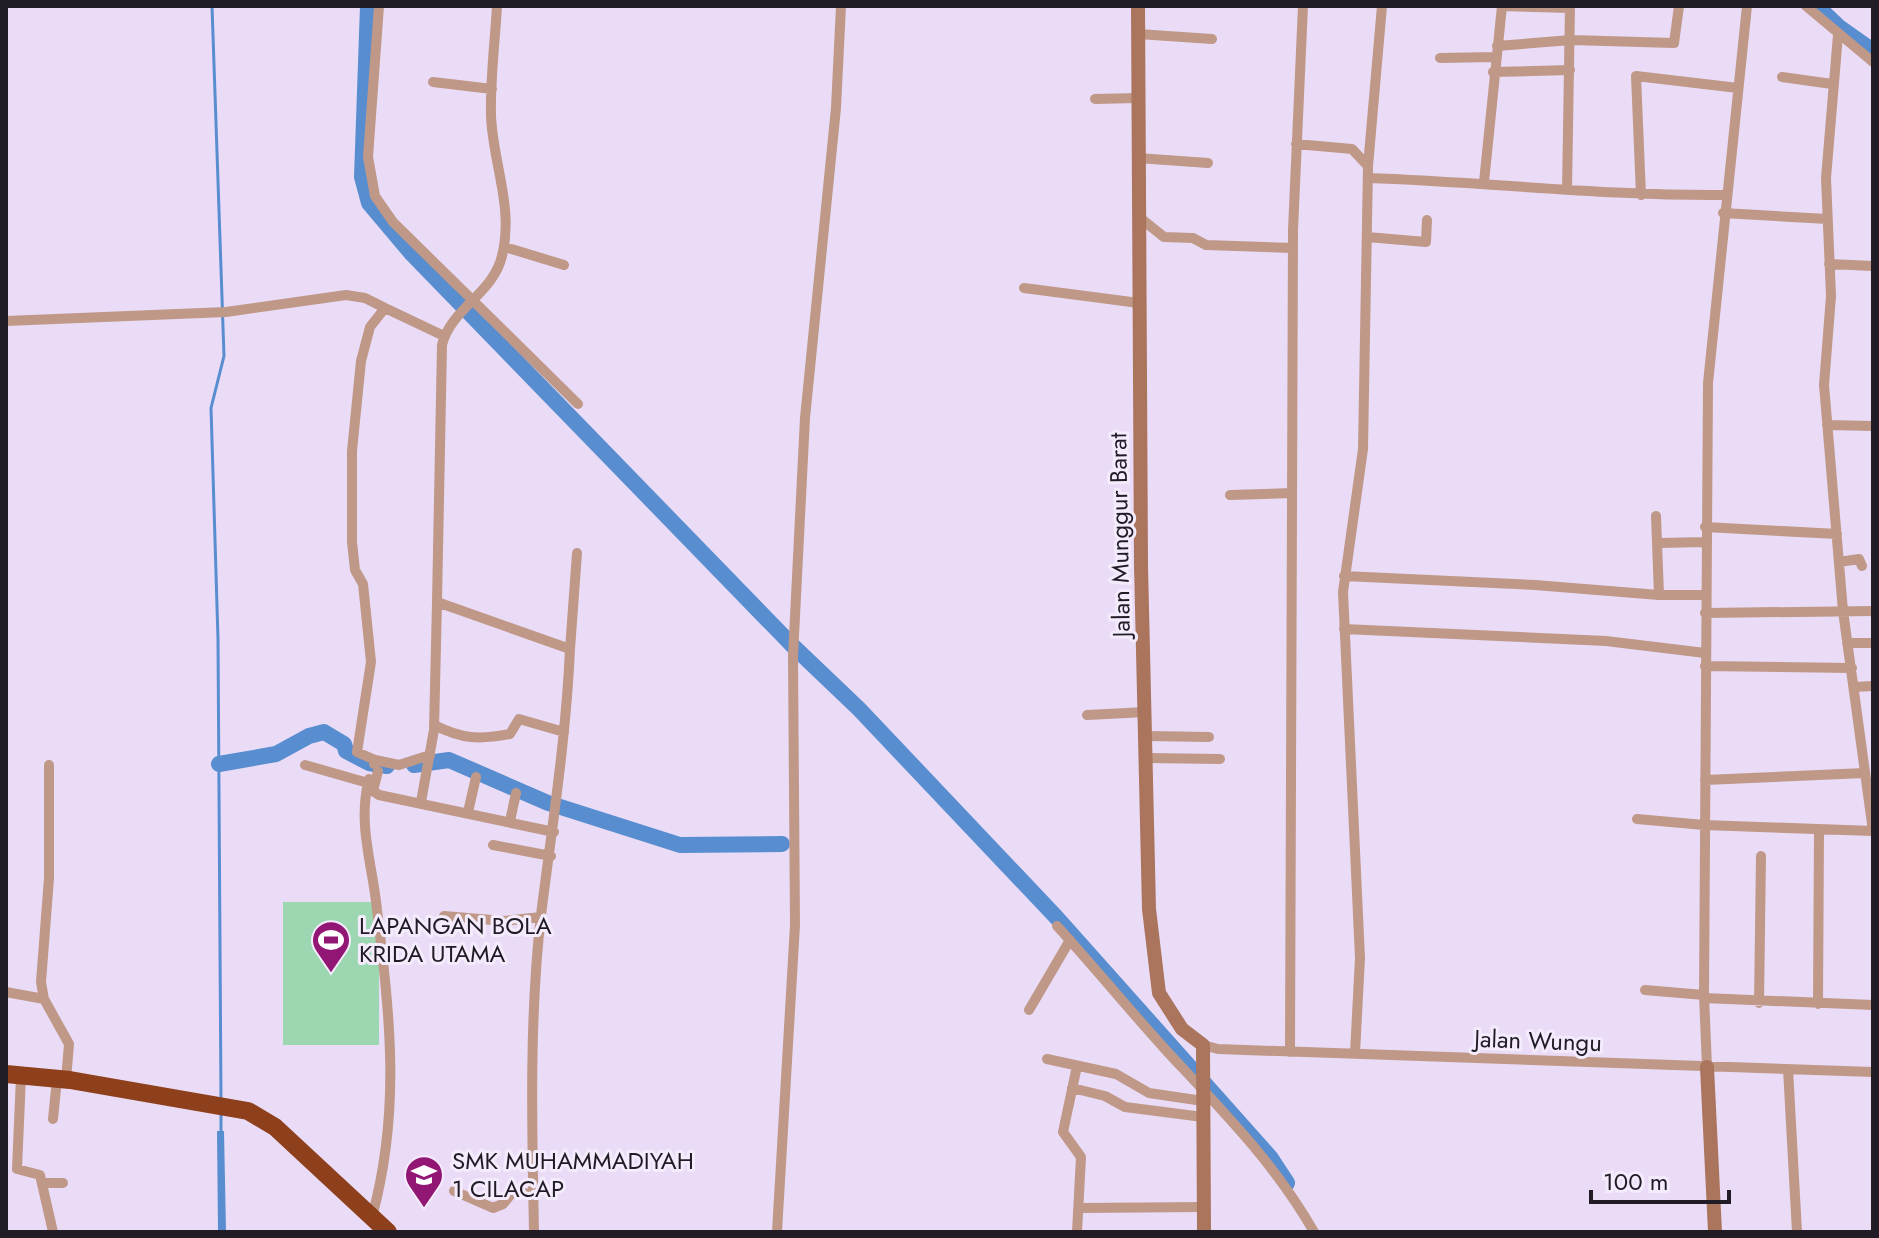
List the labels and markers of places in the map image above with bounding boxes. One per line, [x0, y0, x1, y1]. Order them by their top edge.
place label: LAPANGAN BOLA KRIDA UTAMA [359, 908, 552, 971]
sports icon: LAPANGAN BOLA KRIDA UTAMA [310, 919, 352, 974]
place label: SMK MUHAMMADIYAH 1 CILACAP [452, 1143, 694, 1206]
school or university icon: SMK MUHAMMADIYAH 1 CILACAP [403, 1154, 445, 1209]

